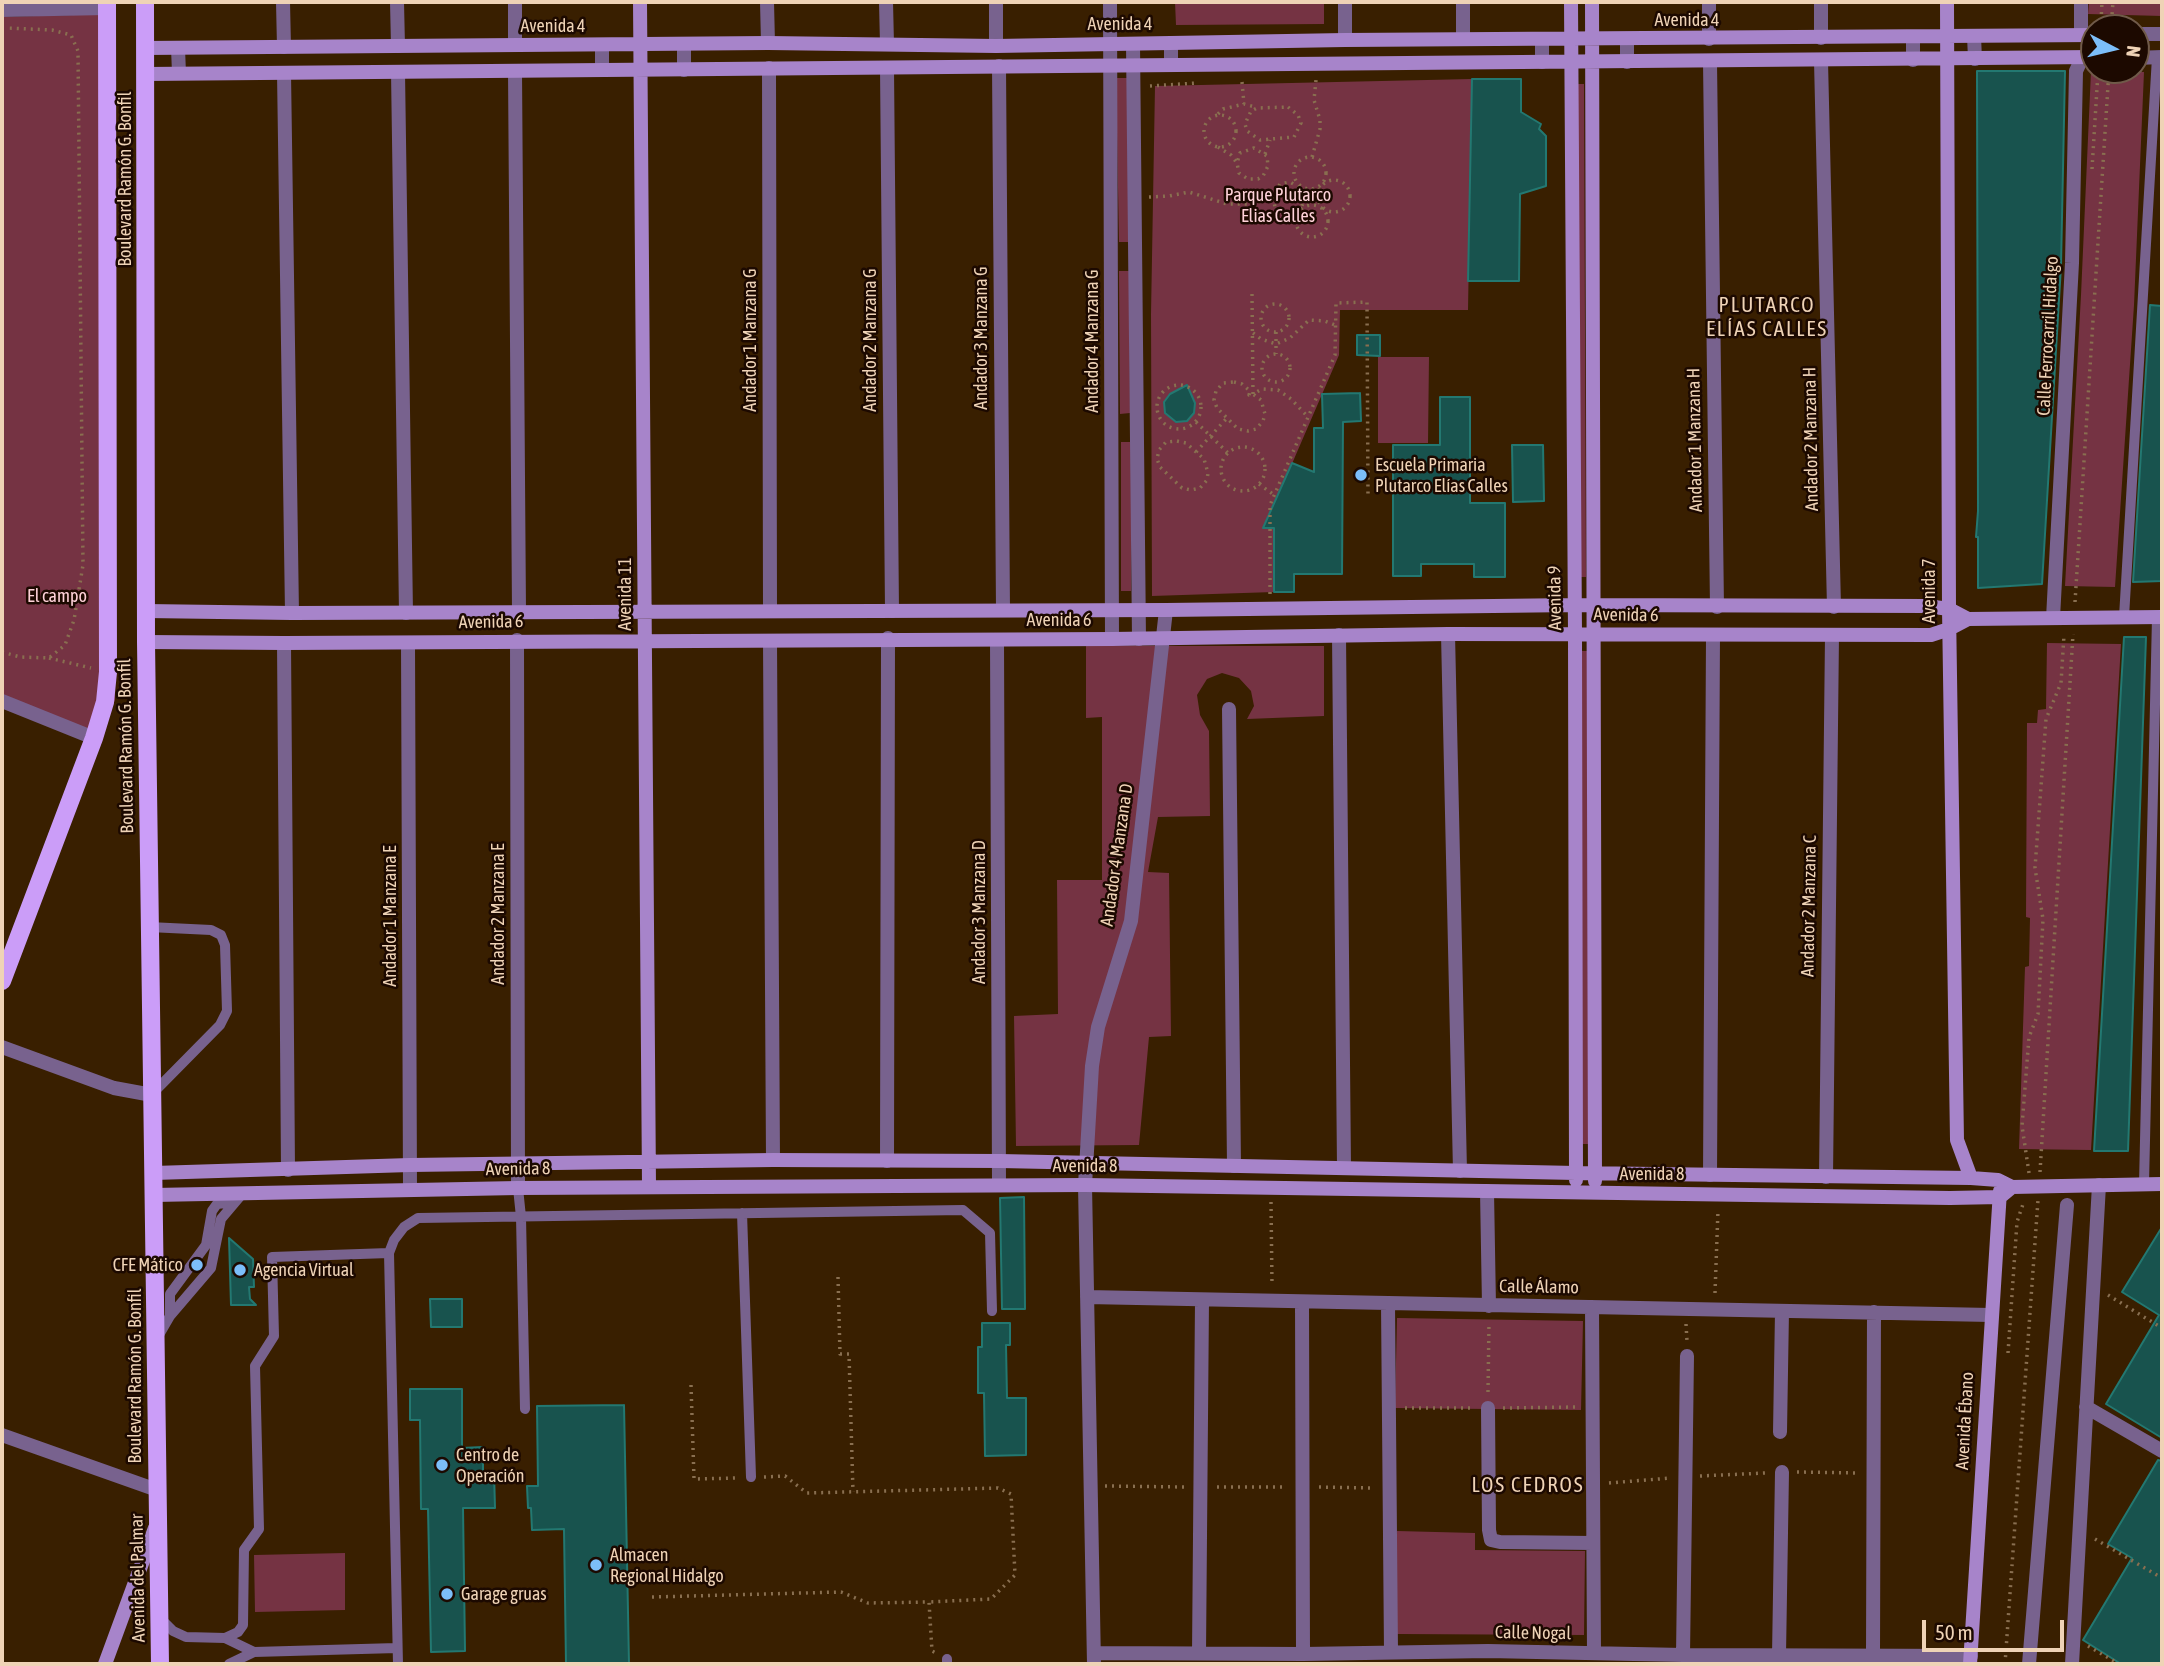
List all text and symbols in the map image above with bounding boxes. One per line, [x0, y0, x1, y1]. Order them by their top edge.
street label: Avenida 4 [1655, 9, 1719, 31]
street label: Avenida 4 [1088, 13, 1152, 35]
north arrow [2080, 14, 2150, 84]
street label: Avenida 4 [521, 15, 585, 37]
text: N [2122, 44, 2145, 58]
street label: Boulevard Ramón G. Bonfil [114, 92, 136, 266]
park label: Parque Plutarco Elias Calles [1225, 184, 1331, 227]
street label: Calle Ferrocarril Hidalgo [2033, 256, 2063, 416]
street label: Andador 3 Manzana G [970, 266, 992, 410]
street label: Andador 1 Manzana G [739, 268, 761, 412]
street label: Andador 2 Manzana G [859, 268, 881, 412]
street label: Andador 4 Manzana G [1081, 269, 1103, 413]
district label: PLUTARCO ELÍAS CALLES [1707, 292, 1827, 342]
street label: Andador 2 Manzana H [1799, 367, 1823, 511]
street label: Andador 1 Manzana H [1683, 368, 1707, 512]
place label: Escuela Primaria Plutarco Elías Calles [1375, 454, 1508, 496]
marker: Escuela Primaria Plutarco Elías Calles [1353, 467, 1369, 483]
street label: Avenida 11 [614, 557, 636, 631]
street label: Avenida 7 [1918, 559, 1940, 623]
street label: Avenida 9 [1544, 565, 1566, 631]
park label: El campo [27, 585, 87, 607]
street label: Avenida 6 [1593, 604, 1659, 626]
street label: Avenida 6 [1027, 609, 1091, 631]
street label: Avenida 6 [458, 611, 524, 633]
street label: Boulevard Ramón G. Bonfil [114, 658, 138, 834]
street label: Andador 4 Manzana D [1096, 782, 1138, 928]
street label: Andador 2 Manzana C [1797, 835, 1821, 977]
street label: Andador 3 Manzana D [968, 840, 990, 984]
street label: Andador 2 Manzana E [487, 843, 509, 985]
street label: Andador 1 Manzana E [379, 845, 401, 987]
street label: Avenida 8 [1053, 1155, 1117, 1177]
street label: Avenida 8 [485, 1158, 551, 1180]
street label: Avenida 8 [1620, 1163, 1684, 1185]
place label: CFE Mático [113, 1254, 183, 1276]
marker: CFE Mático [189, 1257, 205, 1273]
place label: Agencia Virtual [254, 1259, 354, 1281]
marker: Agencia Virtual [232, 1262, 248, 1278]
street label: Calle Álamo [1499, 1276, 1579, 1298]
street label: Boulevard Ramón G. Bonfil [124, 1289, 146, 1463]
street label: Avenida Ébano [1952, 1371, 1978, 1471]
place label: Centro de Operación [456, 1444, 525, 1486]
marker: Centro de Operación [434, 1457, 450, 1473]
district label: LOS CEDROS [1473, 1472, 1583, 1498]
street label: Avenida del Palmar [126, 1513, 150, 1643]
place label: Almacen Regional Hidalgo [610, 1544, 724, 1586]
marker: Almacen Regional Hidalgo [588, 1557, 604, 1573]
place label: Garage gruas [461, 1583, 547, 1605]
marker: Garage gruas [439, 1586, 455, 1602]
scale bar [1926, 1606, 2068, 1650]
text: 50 m [1935, 1620, 1973, 1644]
street label: Calle Nogal [1495, 1622, 1571, 1644]

